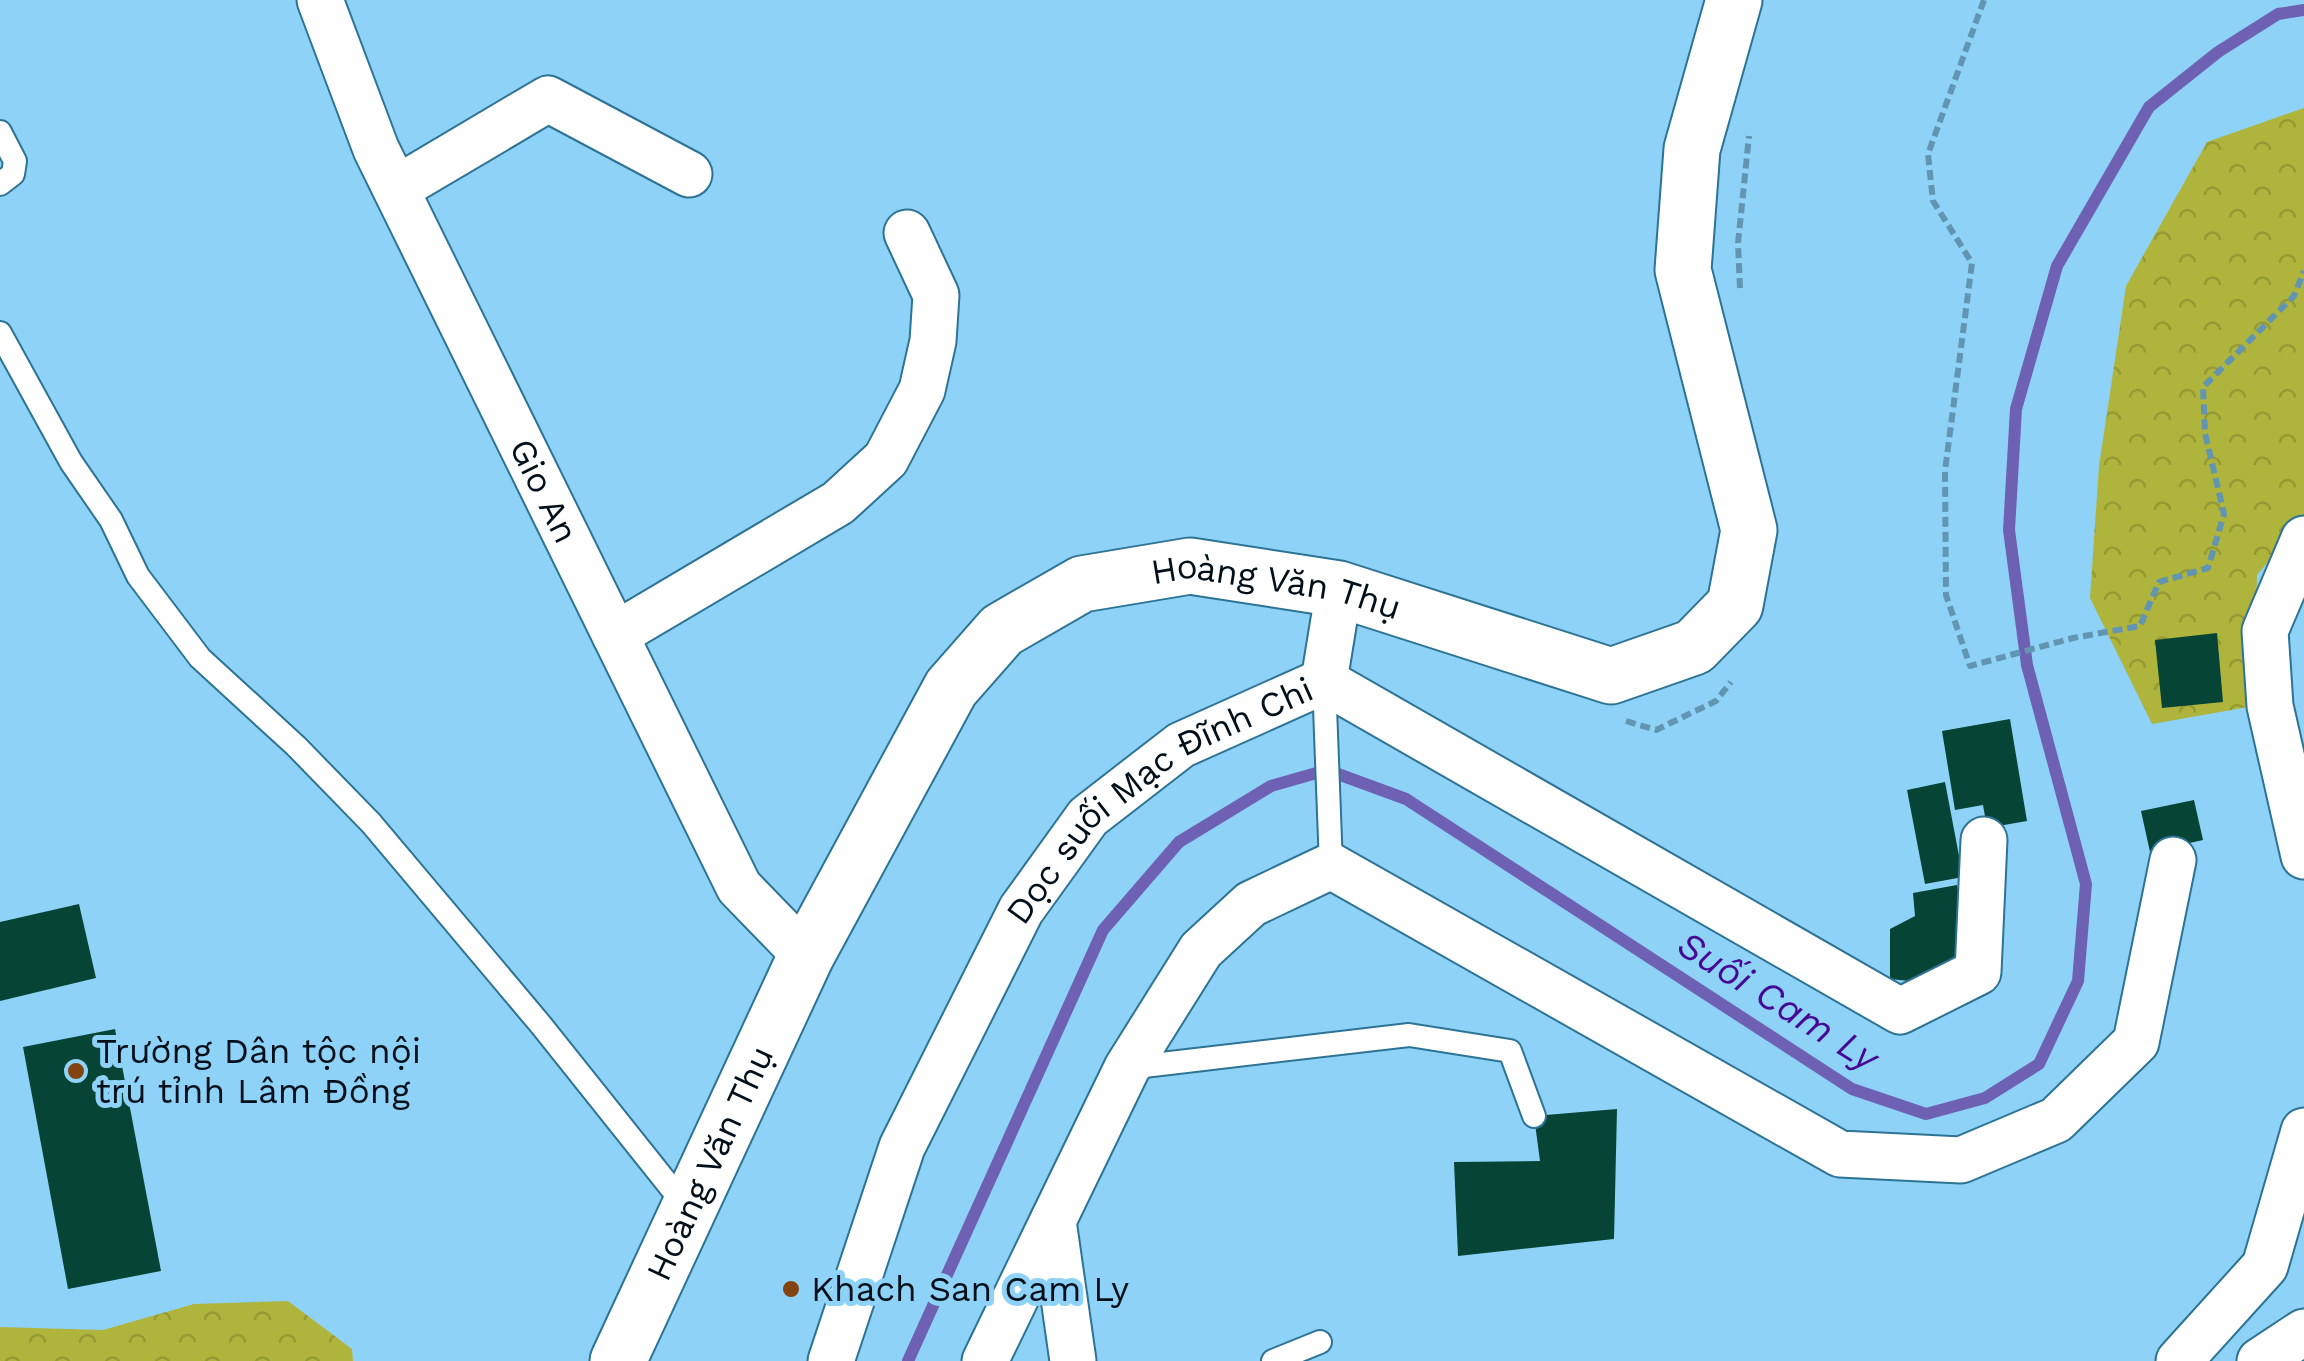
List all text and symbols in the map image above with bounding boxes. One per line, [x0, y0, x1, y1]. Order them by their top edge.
street label: Gio An [501, 432, 587, 550]
street label: Hoàng Văn Thụ [1148, 544, 1406, 629]
street label: Dọc suối Mạc Đĩnh Chi [997, 668, 1319, 932]
water label: Suối Cam Ly [1670, 922, 1889, 1082]
place label: Trường Dân tộc nội trú tỉnh Lâm Đồng [96, 1030, 421, 1112]
street label: Hoàng Văn Thụ [637, 1039, 782, 1287]
marker: Trường Dân tộc nội trú tỉnh Lâm Đồng [65, 1060, 87, 1082]
place label: Khach San Cam Ly [811, 1268, 1129, 1310]
marker: Khach San Cam Ly [780, 1278, 802, 1300]

